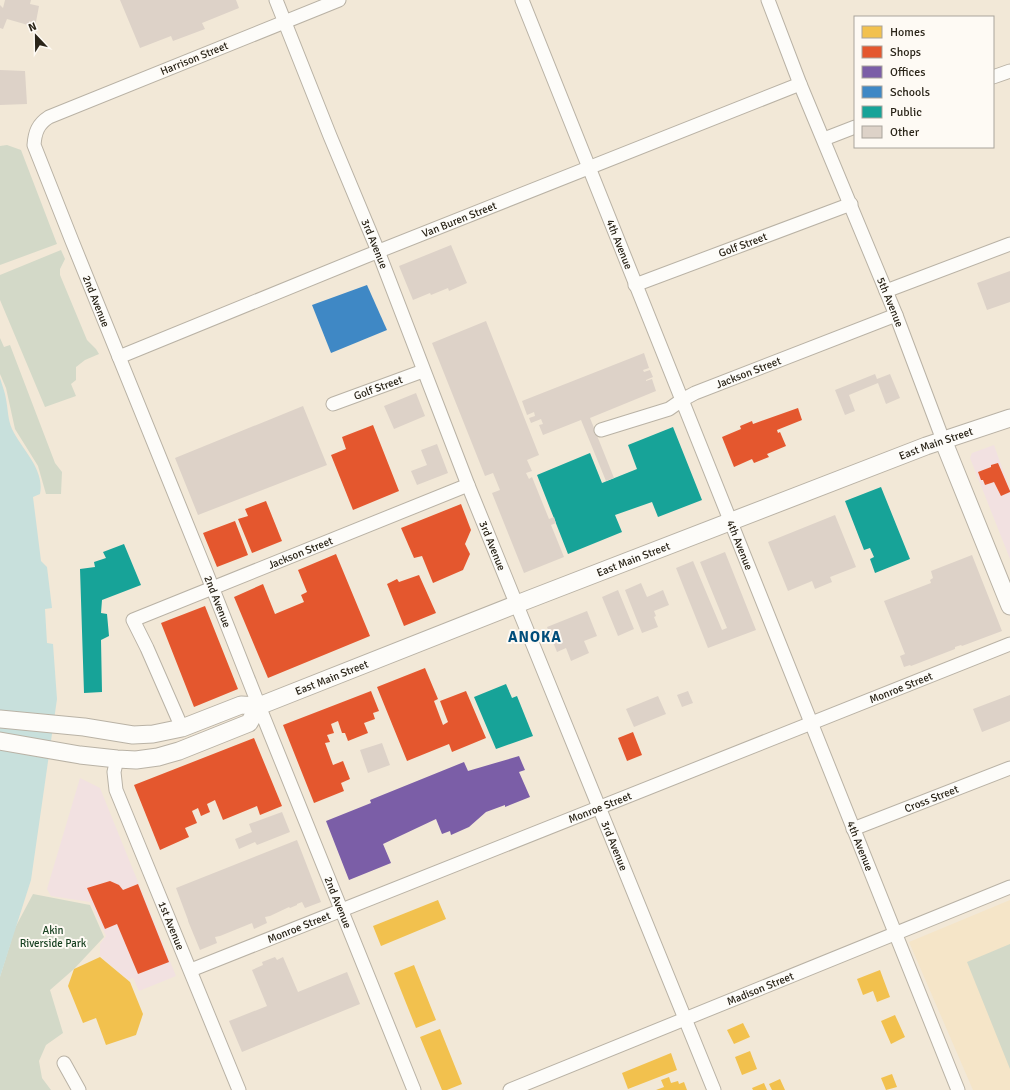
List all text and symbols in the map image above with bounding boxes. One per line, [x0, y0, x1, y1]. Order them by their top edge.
north arrow [16, 16, 56, 56]
legend [854, 16, 994, 148]
text: N [26, 20, 38, 35]
text: Homes [890, 25, 925, 40]
street label: Harrison Street [158, 39, 230, 78]
text: Shops [890, 45, 921, 60]
text: Offices [890, 65, 925, 80]
text: Schools [890, 85, 930, 100]
text: Public [890, 105, 922, 120]
text: Other [890, 125, 920, 140]
street label: Van Buren Street [420, 199, 499, 240]
street label: 3rd Avenue [358, 217, 390, 271]
street label: 4th Avenue [603, 217, 635, 271]
street label: Golf Street [717, 230, 769, 260]
street label: 2nd Avenue [80, 274, 112, 329]
street label: 5th Avenue [874, 275, 906, 329]
street label: Jackson Street [714, 354, 783, 391]
street label: Golf Street [352, 373, 404, 403]
street label: East Main Street [897, 425, 975, 463]
street label: 4th Avenue [724, 518, 755, 572]
street label: 3rd Avenue [476, 519, 508, 573]
street label: Jackson Street [266, 534, 335, 572]
street label: East Main Street [595, 540, 672, 580]
street label: 2nd Avenue [201, 574, 233, 629]
district label: ANOKA [508, 628, 562, 646]
street label: East Main Street [293, 657, 370, 698]
street label: Monroe Street [868, 669, 935, 706]
street label: Cross Street [903, 783, 961, 815]
street label: Monroe Street [567, 789, 634, 826]
street label: 3rd Avenue [598, 819, 630, 873]
street label: 4th Avenue [844, 819, 876, 873]
street label: 2nd Avenue [321, 875, 354, 930]
street label: 1st Avenue [155, 899, 187, 952]
street label: Monroe Street [265, 909, 333, 946]
park label: Akin Riverside Park [20, 924, 87, 950]
street label: Madison Street [725, 969, 796, 1008]

